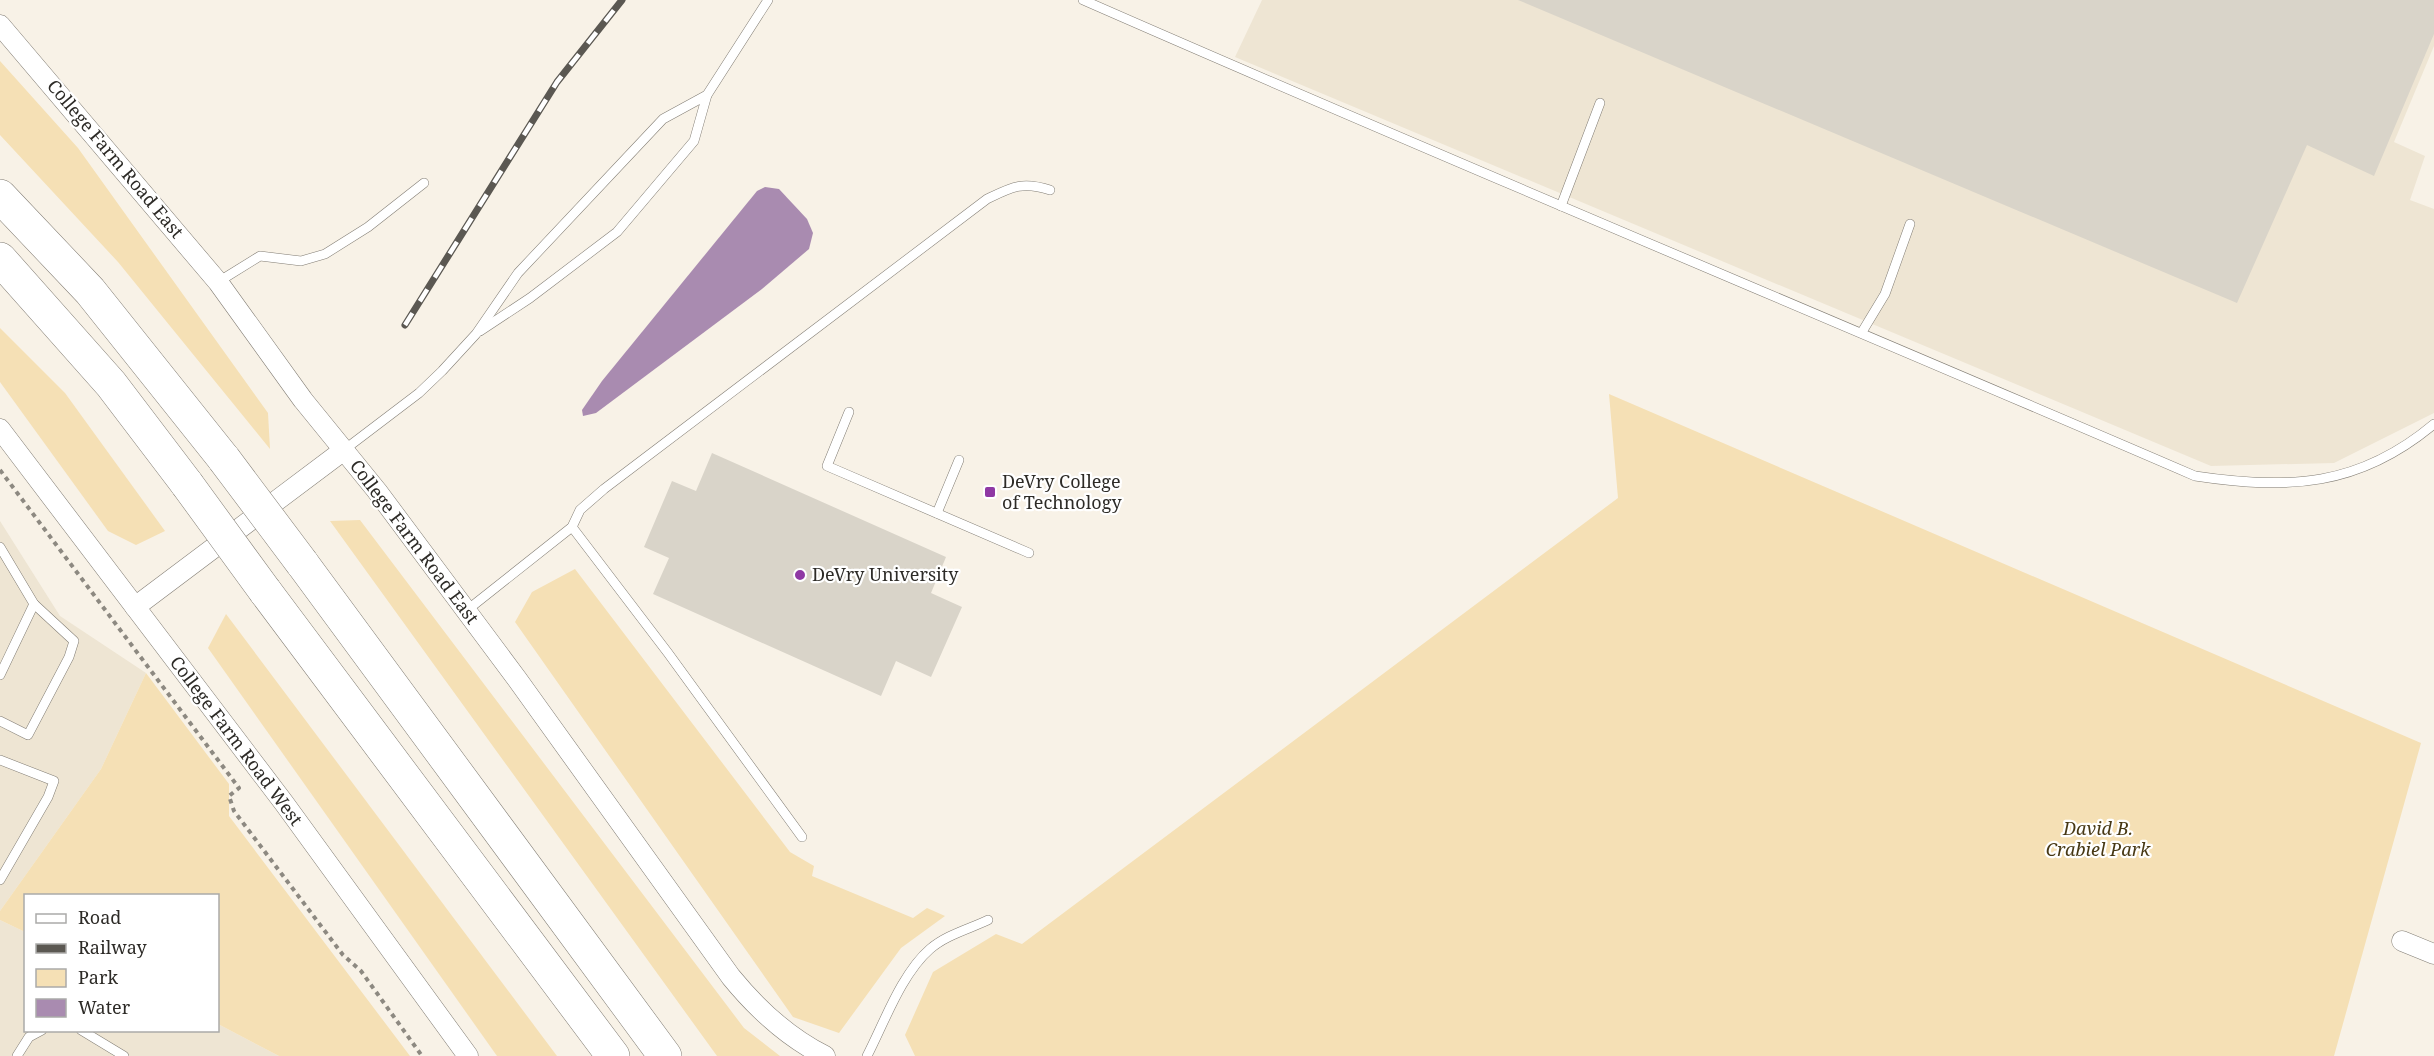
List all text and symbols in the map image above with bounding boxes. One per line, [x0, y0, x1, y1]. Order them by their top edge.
street label: College Farm Road East [42, 74, 189, 243]
street label: College Farm Road East [345, 454, 485, 629]
place label: DeVry College of Technology [1002, 469, 1122, 514]
marker: DeVry College of Technology [983, 485, 997, 499]
place label: DeVry University [812, 562, 959, 586]
marker: DeVry University [793, 568, 807, 582]
street label: College Farm Road West [165, 651, 308, 830]
park label: David B. Crabiel Park [2046, 816, 2151, 861]
legend [24, 894, 219, 1032]
text: Road [78, 905, 121, 929]
text: Railway [78, 935, 148, 959]
text: Park [78, 965, 118, 989]
text: Water [78, 995, 131, 1019]

